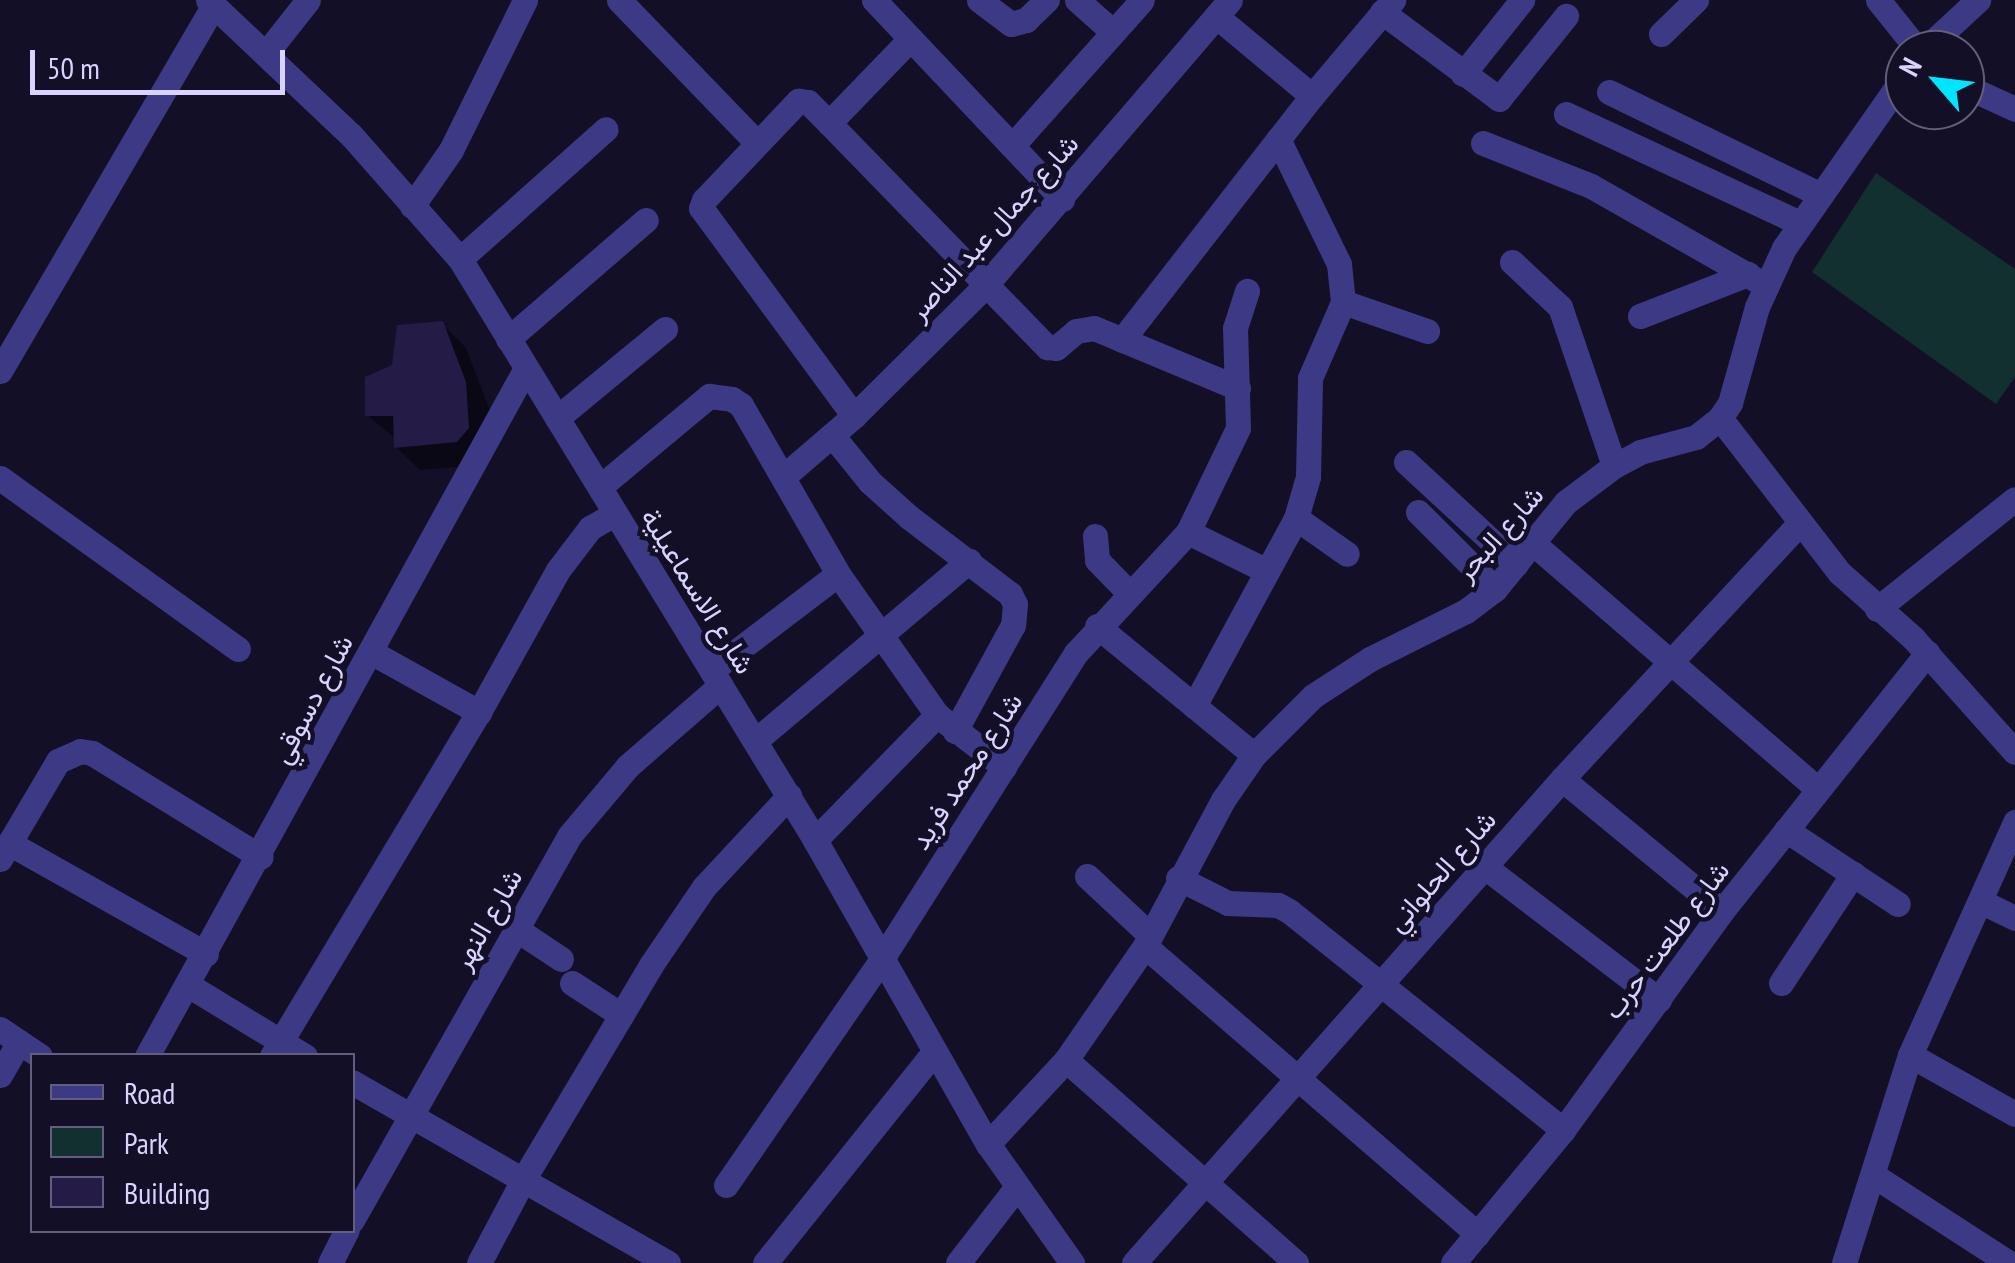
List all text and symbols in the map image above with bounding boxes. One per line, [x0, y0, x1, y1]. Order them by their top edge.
scale bar [35, 30, 290, 92]
north arrow [1885, 30, 1985, 130]
text: 50 m [47, 48, 100, 87]
text: N [1890, 51, 1930, 82]
street label: شارع جمال عبد الناصر [901, 127, 1085, 327]
street label: شارع البحر [1448, 479, 1550, 587]
street label: شارع الاسماعيلية [634, 502, 762, 680]
street label: شارع دسوقي [264, 629, 360, 769]
street label: شارع محمد فريد [903, 686, 1029, 856]
street label: شارع الحلواني [1379, 803, 1503, 939]
street label: شارع طلعت حرب [1596, 854, 1736, 1026]
street label: شارع النهر [445, 863, 529, 975]
legend [30, 1053, 355, 1233]
text: Road [124, 1073, 175, 1112]
text: Park [124, 1123, 169, 1162]
text: Building [124, 1173, 210, 1212]

